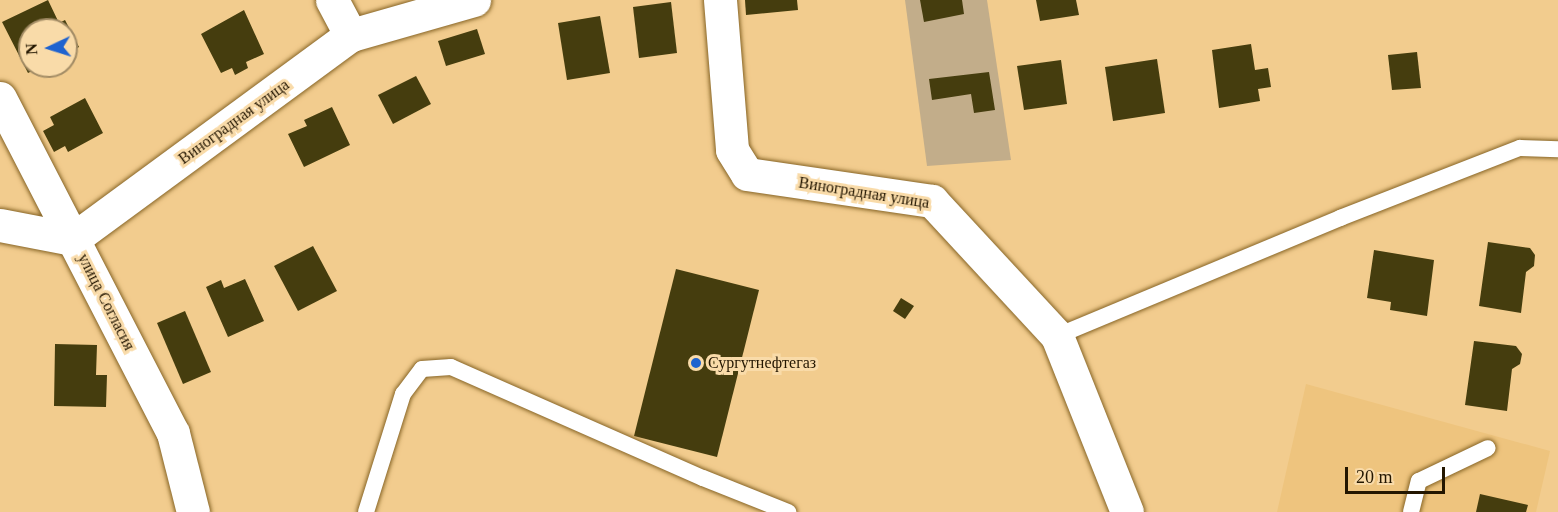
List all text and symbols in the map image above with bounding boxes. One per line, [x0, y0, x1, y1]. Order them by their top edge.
north arrow [18, 18, 78, 78]
text: N [23, 43, 40, 56]
street label: Виноградная улица [175, 75, 293, 169]
street label: Виноградная улица [797, 173, 931, 213]
street label: улица Согласия [73, 250, 139, 354]
place label: Сургутнефтегаз [708, 353, 816, 373]
marker: Сургутнефтегаз [689, 356, 703, 370]
scale bar [1348, 455, 1448, 493]
text: 20 m [1356, 467, 1393, 487]

